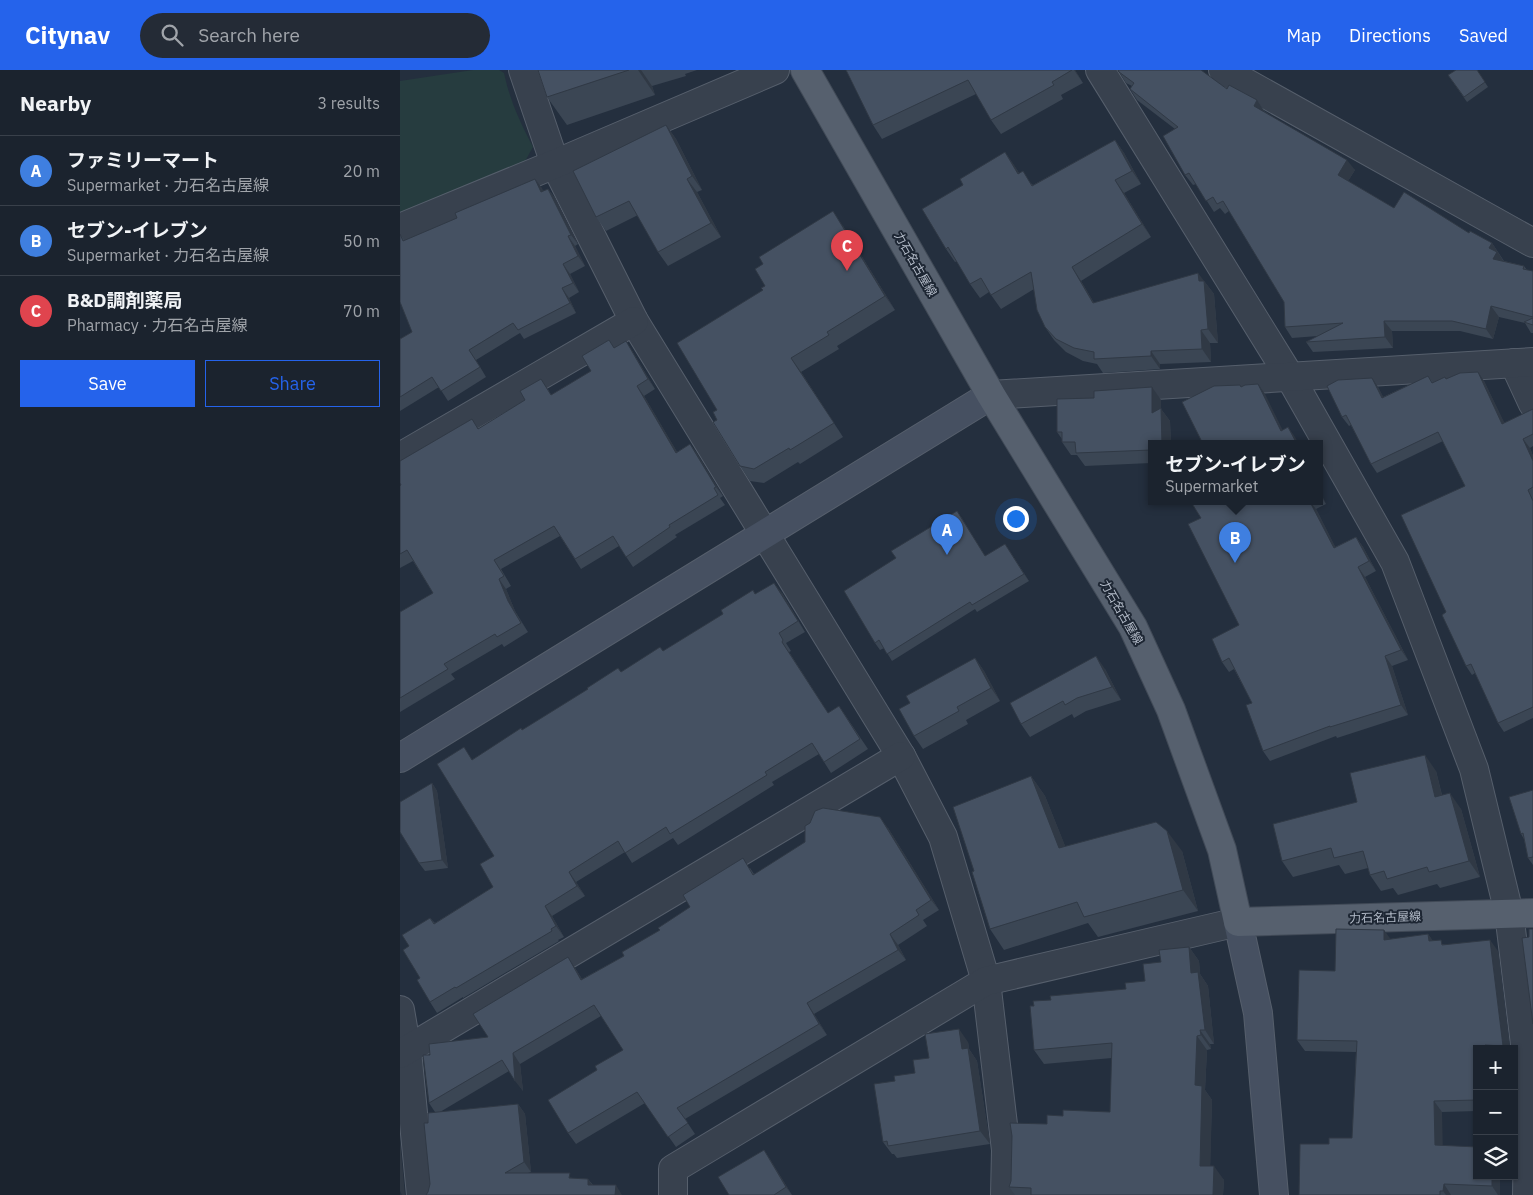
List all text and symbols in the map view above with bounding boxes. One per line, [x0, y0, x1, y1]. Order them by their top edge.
search box [140, 13, 490, 58]
text: Citynav [25, 19, 110, 51]
icon: search [158, 21, 186, 49]
text: Search here [198, 23, 300, 47]
text: Map [1286, 24, 1321, 47]
text: Directions [1349, 24, 1431, 47]
text: Saved [1459, 24, 1508, 47]
text: Nearby [20, 89, 91, 117]
text: 3 results [317, 93, 380, 113]
text: ファミリーマート [67, 148, 219, 172]
text: A [31, 161, 41, 181]
text: 20 m [343, 161, 380, 181]
text: Supermarket · 力石名古屋線 [67, 175, 269, 195]
text: セブン-イレブン [67, 218, 208, 242]
street label: 力石名古屋線 [892, 229, 940, 299]
pin: C [831, 230, 863, 271]
text: B [31, 231, 41, 251]
text: 50 m [343, 231, 380, 251]
text: Supermarket · 力石名古屋線 [67, 245, 269, 265]
text: B&D調剤薬局 [67, 288, 183, 312]
text: C [31, 301, 41, 321]
text: 70 m [343, 301, 380, 321]
text: Pharmacy · 力石名古屋線 [67, 315, 248, 335]
button: Save [20, 360, 195, 407]
button: Share [205, 360, 380, 407]
popup [1148, 440, 1323, 505]
text: セブン-イレブン [1165, 452, 1306, 476]
text: Supermarket [1165, 476, 1258, 496]
your location [1003, 506, 1029, 532]
pin: A [931, 514, 963, 555]
pin: B [1219, 522, 1251, 563]
street label: 力石名古屋線 [1098, 577, 1146, 647]
street label: 力石名古屋線 [1349, 908, 1421, 926]
map controls [1473, 1045, 1518, 1180]
button: + [1473, 1045, 1518, 1090]
button: − [1473, 1090, 1518, 1135]
button: layers [1473, 1135, 1518, 1180]

